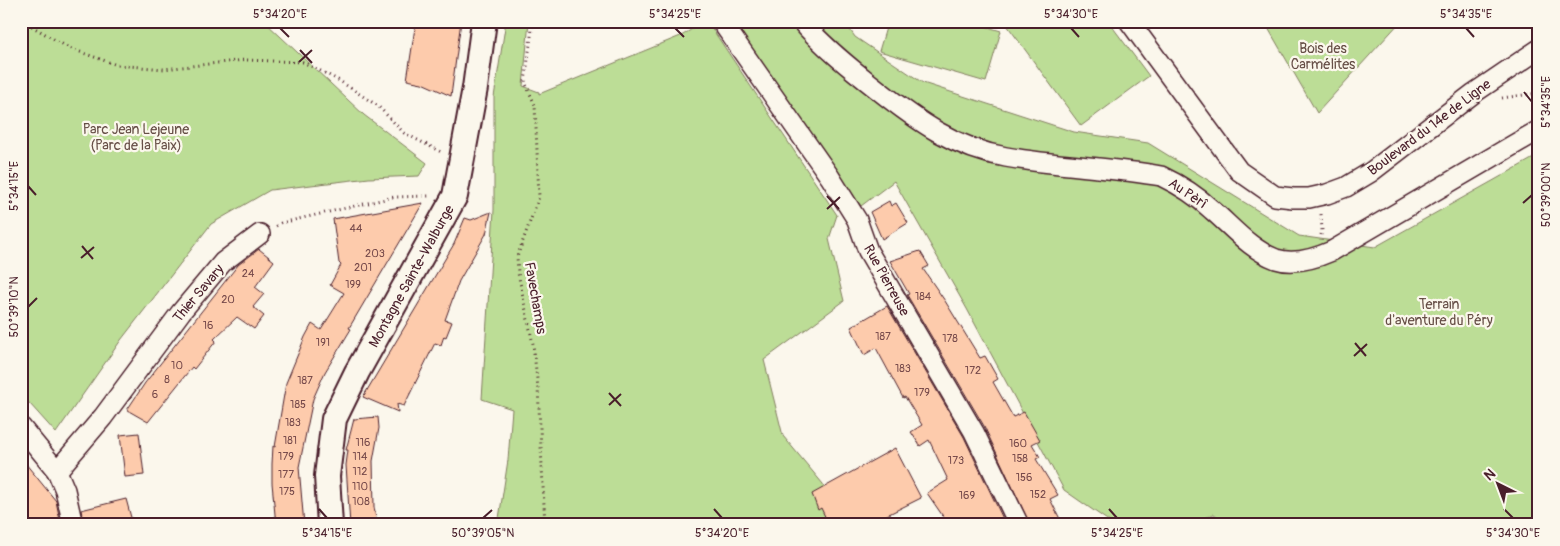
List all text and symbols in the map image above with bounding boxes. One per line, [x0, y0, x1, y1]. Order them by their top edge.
text: 5°34'20"E [253, 7, 307, 22]
text: 5°34'25"E [649, 7, 701, 22]
text: 5°34'30"E [1044, 7, 1098, 22]
text: 5°34'35"E [1440, 7, 1492, 22]
park label: Bois des Carmélites [1291, 40, 1356, 73]
street label: Boulevard du 14e de Ligne [1364, 75, 1494, 179]
text: 5°34'35"E [1539, 76, 1554, 128]
park label: Parc Jean Lejeune (Parc de la Paix) [83, 121, 189, 154]
text: 5°34'15"E [7, 161, 22, 211]
text: 50°39'00"N [1539, 163, 1554, 227]
street label: Au Pèrî [1165, 174, 1210, 212]
street label: Montagne Sainte-Walburge [365, 202, 458, 350]
house number: 44 [350, 222, 363, 235]
street label: Rue Pierreuse [860, 242, 913, 319]
house number: 203 [365, 247, 385, 260]
street label: Thier Savary [169, 261, 228, 326]
house number: 201 [354, 261, 372, 274]
street label: Favechamps [521, 261, 550, 336]
house number: 24 [242, 267, 255, 280]
text: 50°39'10"N [7, 276, 22, 338]
house number: 199 [345, 278, 361, 291]
house number: 184 [915, 290, 932, 303]
house number: 20 [221, 293, 235, 306]
park label: Terrain d'aventure du Péry [1385, 296, 1493, 329]
house number: 16 [203, 319, 213, 332]
house number: 187 [875, 330, 891, 343]
house number: 178 [942, 332, 958, 345]
house number: 191 [316, 336, 330, 349]
house number: 10 [171, 359, 183, 372]
house number: 183 [895, 362, 911, 375]
house number: 172 [965, 364, 981, 377]
house number: 8 [164, 373, 170, 386]
house number: 187 [297, 374, 313, 387]
house number: 179 [914, 386, 930, 399]
house number: 6 [152, 388, 158, 401]
house number: 185 [290, 398, 306, 411]
house number: 183 [285, 416, 301, 429]
house number: 181 [283, 434, 297, 447]
house number: 116 [355, 436, 371, 449]
house number: 160 [1009, 437, 1027, 450]
house number: 179 [278, 450, 294, 463]
house number: 114 [353, 450, 368, 463]
house number: 158 [1012, 452, 1028, 465]
house number: 173 [948, 454, 964, 467]
north arrow [1472, 458, 1522, 508]
house number: 112 [353, 465, 367, 478]
text: N [1480, 465, 1499, 484]
house number: 177 [278, 468, 294, 481]
house number: 156 [1016, 471, 1032, 484]
house number: 110 [352, 480, 368, 493]
house number: 175 [279, 485, 295, 498]
house number: 152 [1030, 488, 1046, 501]
house number: 169 [959, 489, 976, 502]
house number: 108 [352, 495, 370, 508]
text: 5°34'15"E [302, 526, 352, 541]
text: 50°39'05"N [452, 526, 514, 541]
text: 5°34'20"E [695, 526, 749, 541]
text: 5°34'25"E [1091, 526, 1143, 541]
text: 5°34'30"E [1486, 526, 1540, 541]

